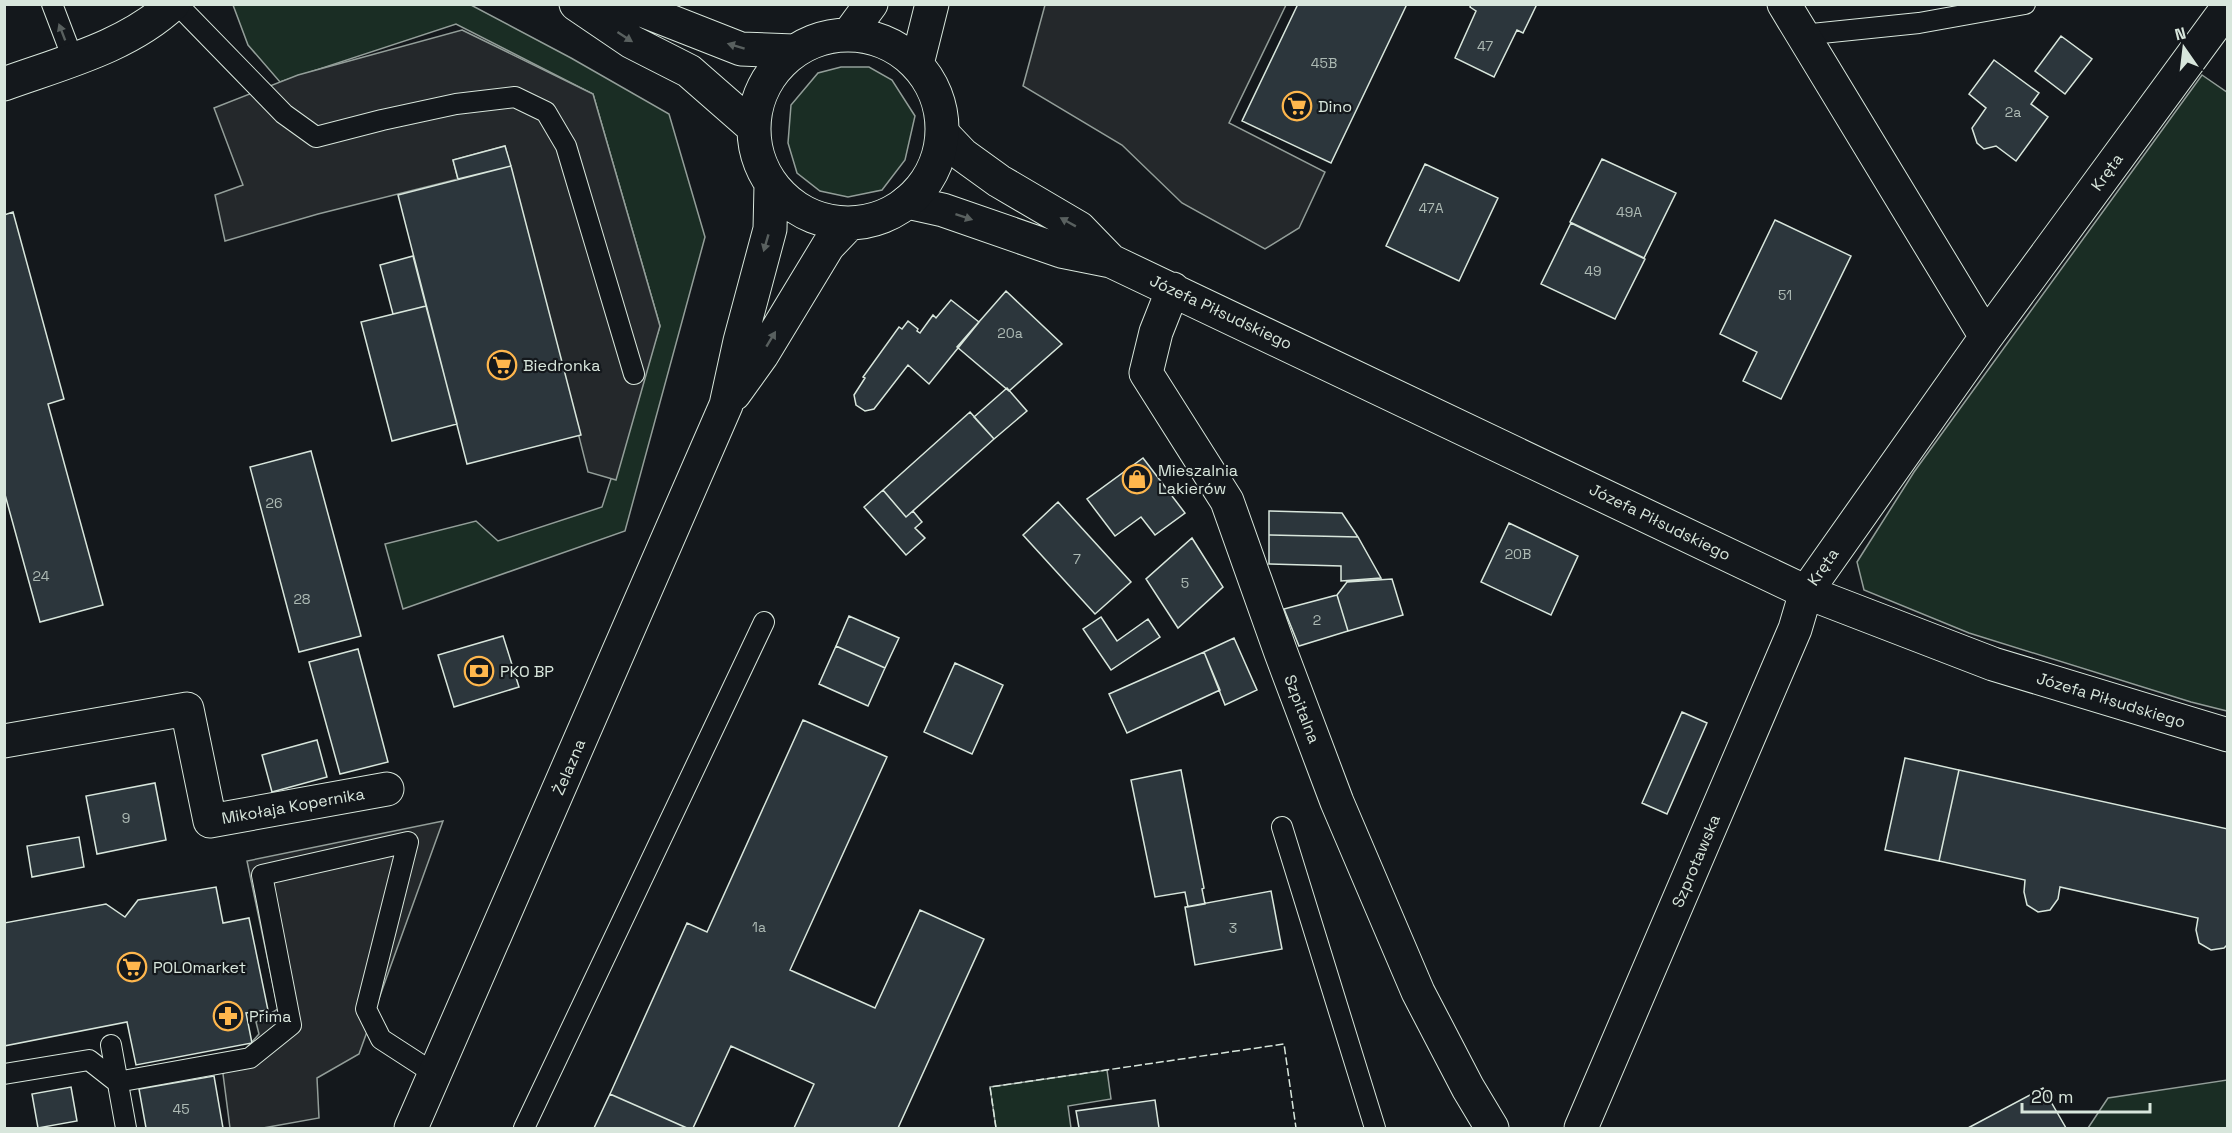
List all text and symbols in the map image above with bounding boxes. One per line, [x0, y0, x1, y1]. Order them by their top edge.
north arrow [2154, 18, 2214, 78]
text: N [2173, 22, 2188, 45]
one-way arrow [57, 23, 66, 41]
one-way arrow [616, 31, 633, 42]
house number: 47 [1477, 37, 1493, 55]
one-way arrow [727, 41, 745, 50]
house number: 45B [1311, 54, 1337, 72]
supermarket icon: Dino [1281, 90, 1313, 122]
place label: Dino [1318, 96, 1352, 117]
house number: 2a [2005, 103, 2021, 121]
street label: Kręta [2086, 149, 2128, 195]
house number: 47A [1418, 199, 1444, 217]
house number: 49A [1616, 203, 1642, 221]
one-way arrow [955, 212, 973, 222]
one-way arrow [1059, 217, 1076, 227]
one-way arrow [761, 234, 770, 252]
house number: 49 [1584, 262, 1602, 280]
street label: Józefa Piłsudskiego [1146, 270, 1296, 354]
house number: 51 [1778, 286, 1792, 304]
house number: 20a [997, 324, 1023, 342]
one-way arrow [766, 330, 776, 347]
supermarket icon: Biedronka [486, 349, 518, 381]
place label: Biedronka [523, 355, 600, 376]
place label: Mieszalnia Lakierów [1158, 460, 1238, 499]
shop icon: Mieszalnia Lakierów [1121, 463, 1153, 495]
street label: Józefa Piłsudskiego [1586, 479, 1734, 565]
house number: 26 [265, 494, 283, 512]
street label: Kręta [1803, 544, 1843, 590]
house number: 20B [1505, 545, 1531, 563]
house number: 7 [1073, 550, 1081, 568]
house number: 24 [33, 567, 50, 585]
house number: 5 [1181, 574, 1189, 592]
house number: 28 [293, 590, 311, 608]
house number: 2 [1313, 611, 1321, 629]
bank icon: PKO BP [463, 655, 495, 687]
place label: PKO BP [500, 661, 554, 682]
street label: Józefa Piłsudskiego [2034, 667, 2188, 733]
street label: Szpitalna [1279, 672, 1325, 746]
street label: Żelazna [548, 736, 590, 798]
street label: Mikołaja Kopernika [220, 783, 366, 829]
house number: 9 [122, 809, 130, 827]
street label: Szprotawska [1667, 811, 1725, 911]
house number: 1a [752, 918, 766, 936]
house number: 3 [1229, 919, 1237, 937]
supermarket icon: POLOmarket [116, 951, 148, 983]
place label: POLOmarket [153, 957, 246, 978]
pharmacy icon: Prima [212, 1000, 244, 1032]
place label: Prima [249, 1006, 292, 1027]
scale bar [2022, 1076, 2150, 1114]
text: 20 m [2031, 1085, 2074, 1108]
house number: 45 [172, 1100, 190, 1118]

